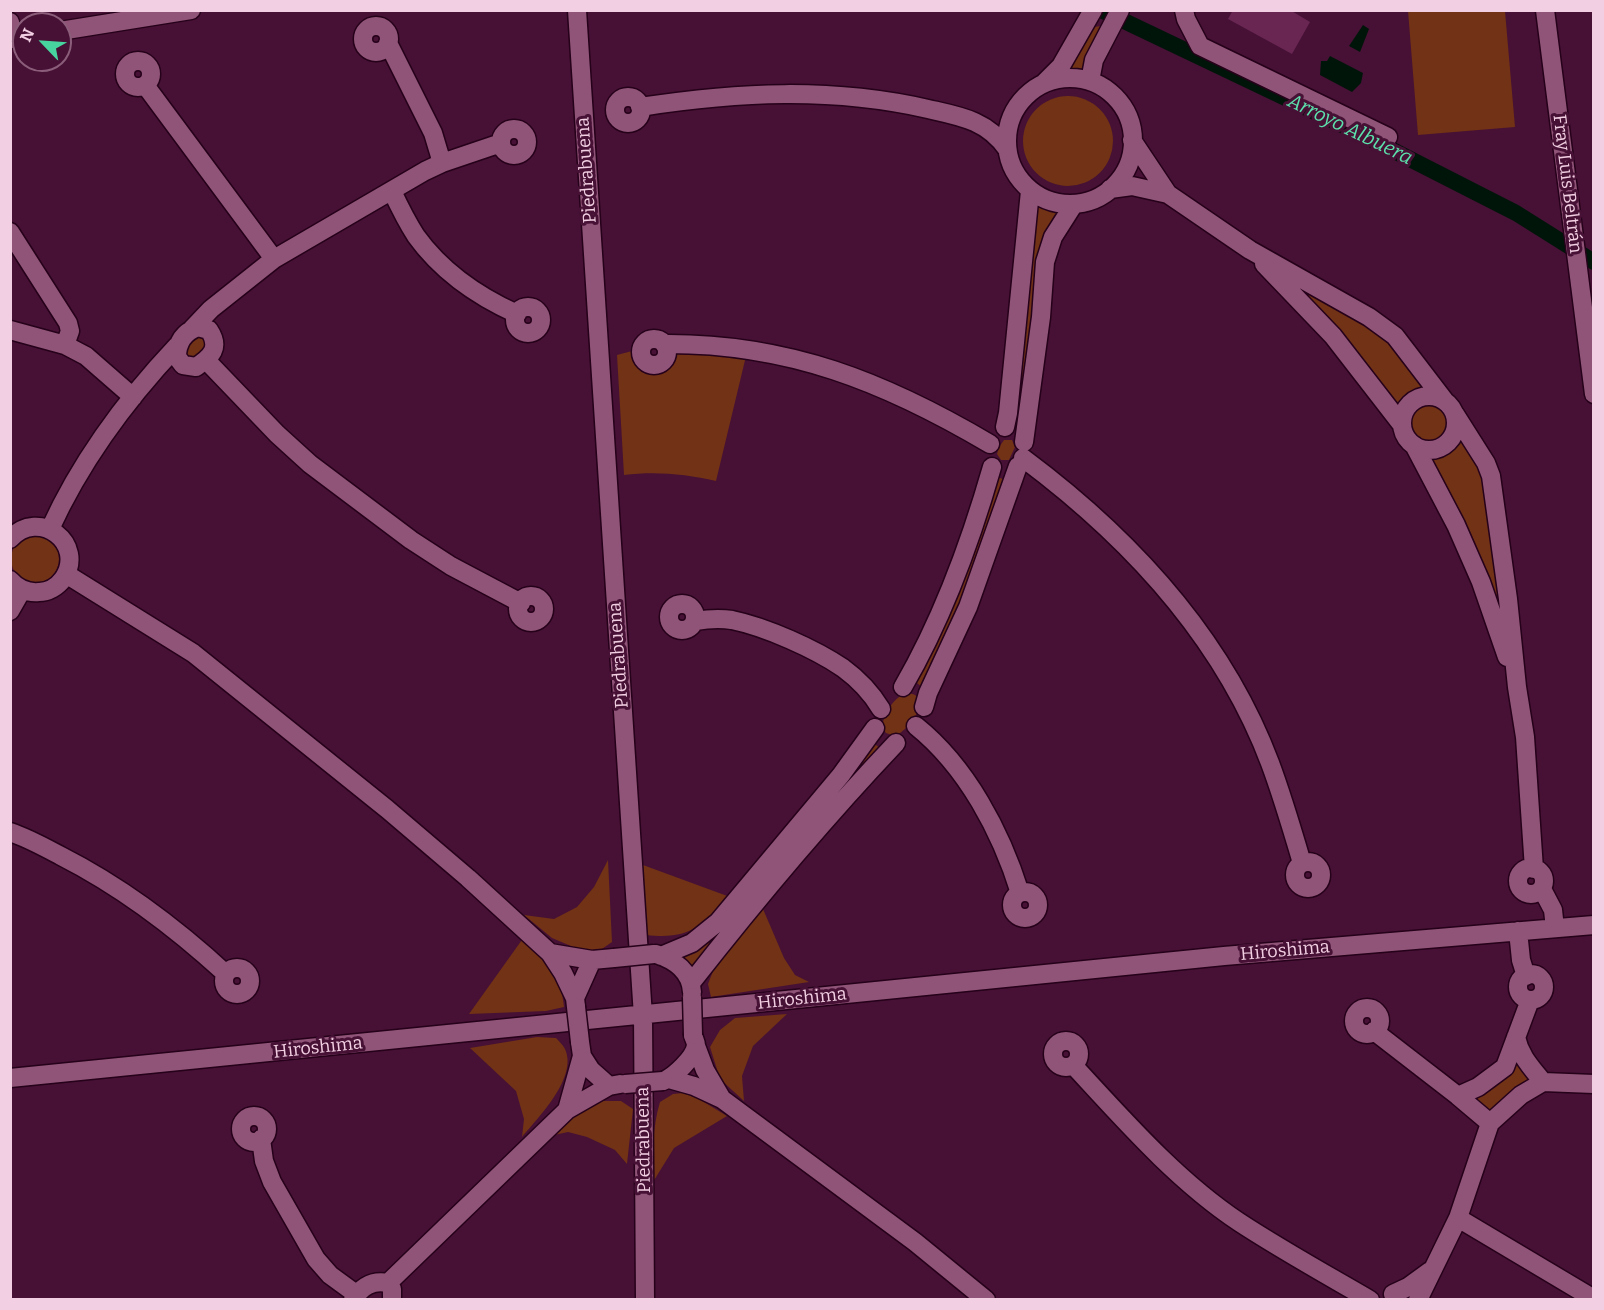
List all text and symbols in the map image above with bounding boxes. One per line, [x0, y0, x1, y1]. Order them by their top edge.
north arrow [12, 12, 72, 72]
text: N [16, 25, 38, 45]
water label: Arroyo Albuera [1284, 89, 1416, 171]
street label: Fray Luis Beltrán [1548, 113, 1586, 255]
street label: Piedrabuena [573, 116, 601, 224]
street label: Piedrabuena [605, 601, 633, 709]
street label: Hiroshima [1239, 936, 1331, 966]
street label: Hiroshima [756, 984, 848, 1014]
street label: Hiroshima [272, 1033, 364, 1063]
street label: Piedrabuena [632, 1087, 656, 1193]

